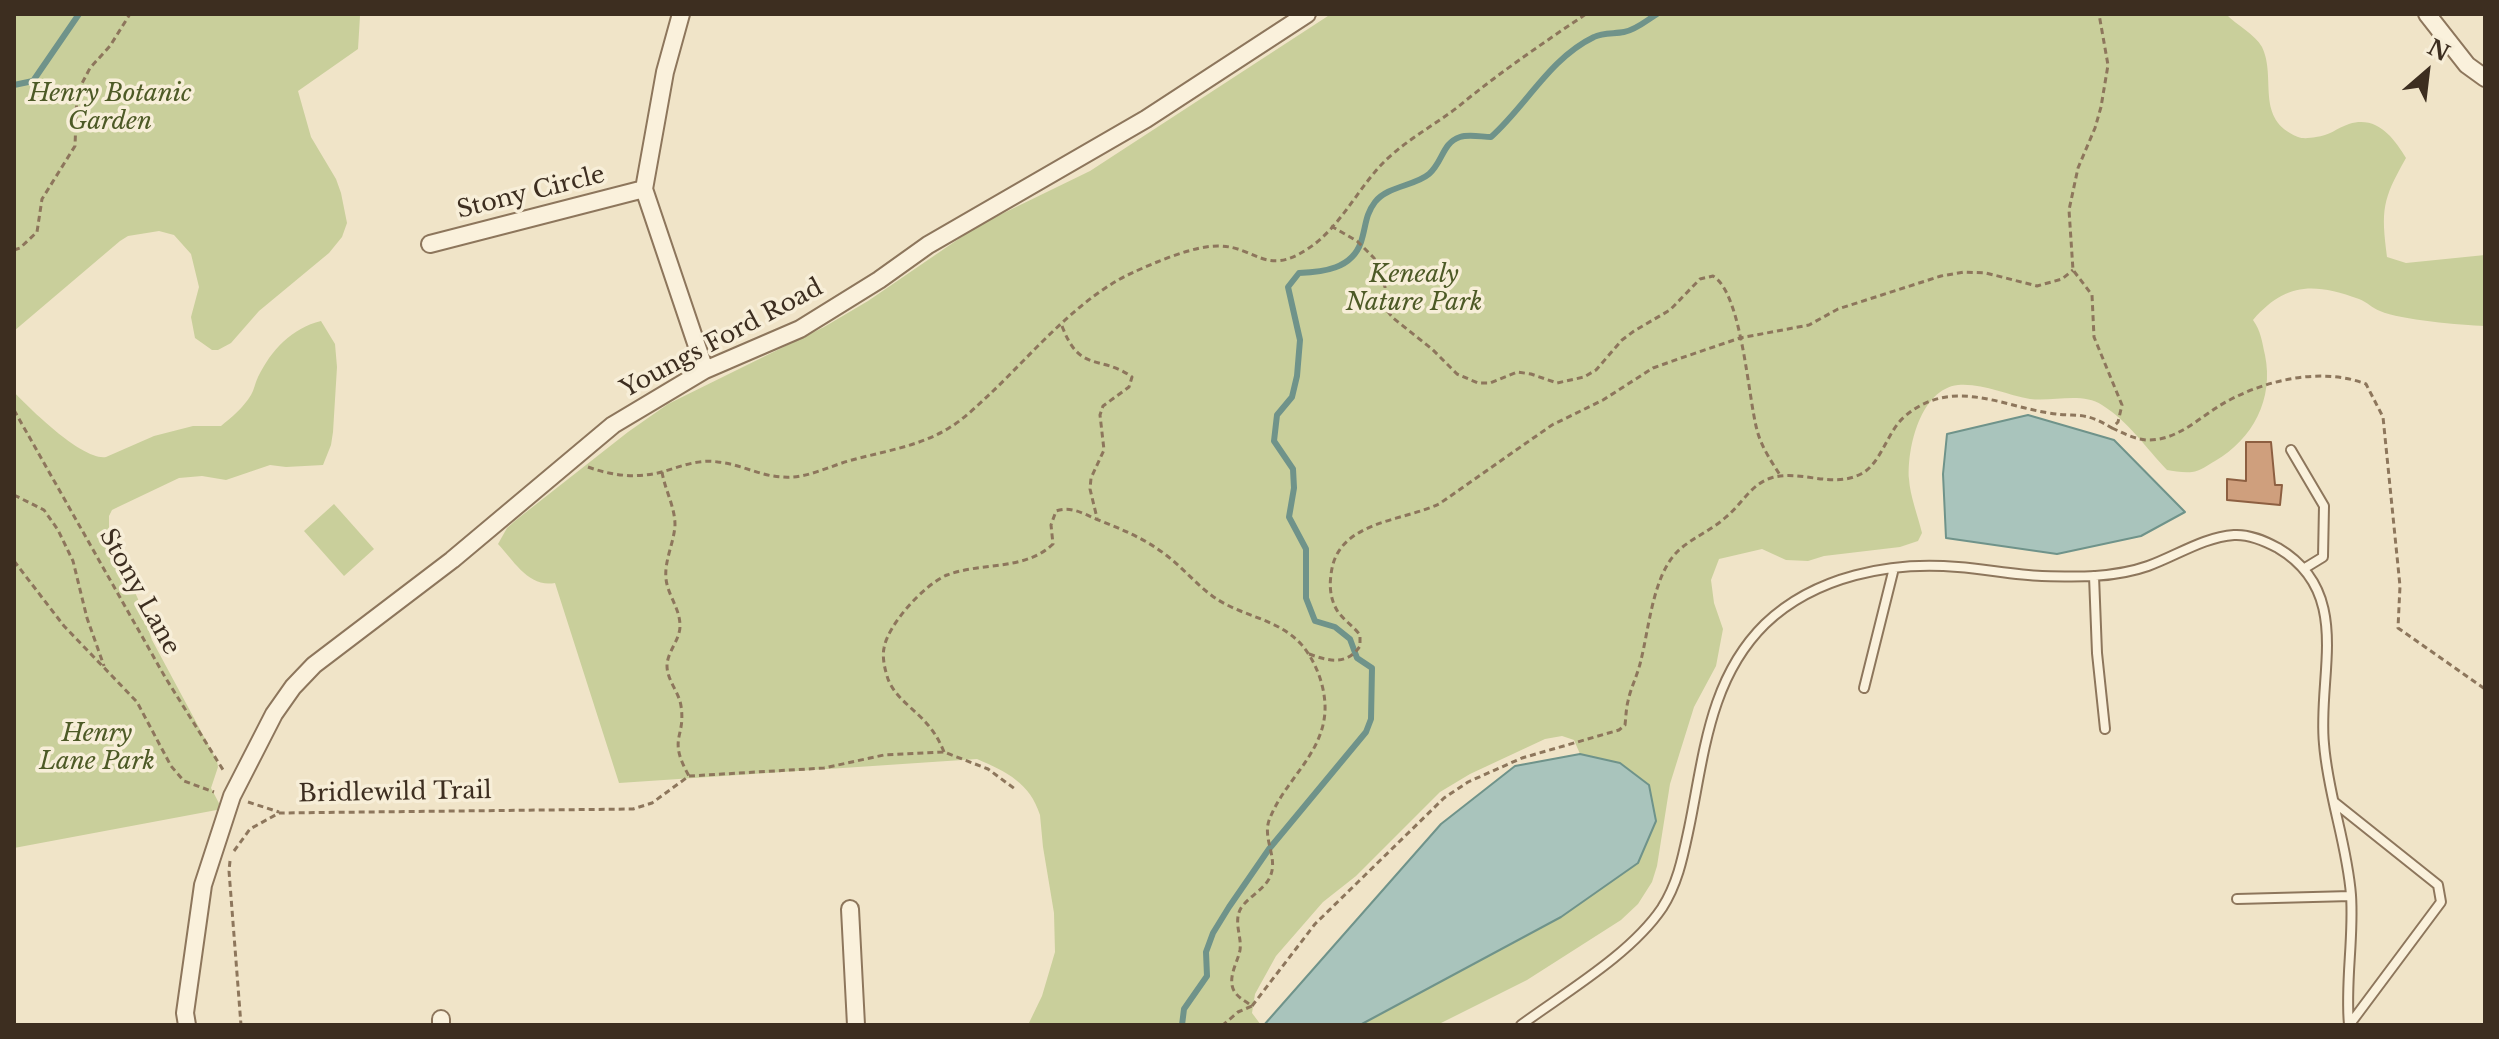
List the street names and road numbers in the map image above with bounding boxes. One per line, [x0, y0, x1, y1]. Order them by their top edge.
street label: Stony Circle [454, 161, 608, 225]
street label: Youngs Ford Road [616, 274, 828, 404]
street label: Stony Lane [93, 524, 185, 660]
street label: Bridlewild Trail [298, 777, 492, 809]

